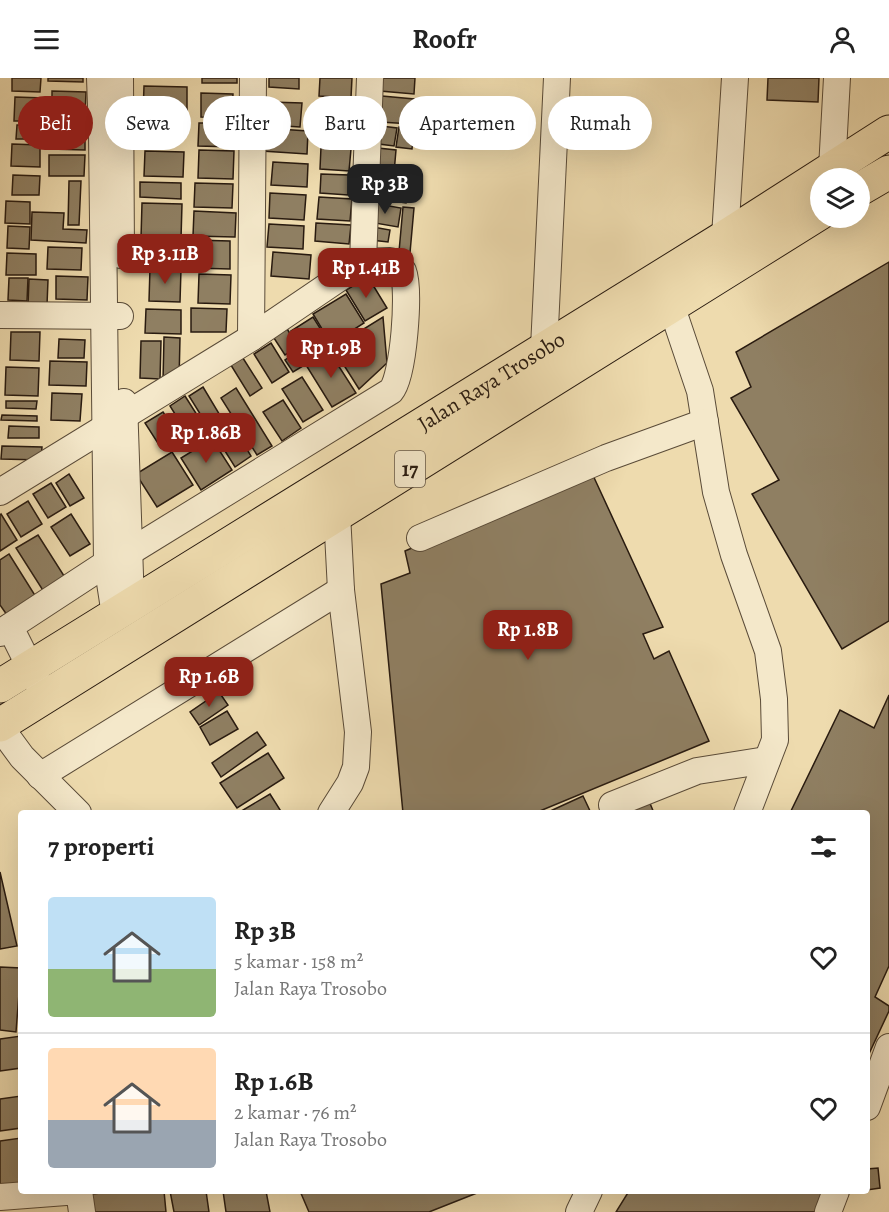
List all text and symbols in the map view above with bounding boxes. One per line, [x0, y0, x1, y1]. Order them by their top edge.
text: Roofr [412, 21, 477, 57]
icon: menu [30, 23, 63, 56]
icon: person [826, 23, 859, 56]
chip: Beli [18, 96, 93, 150]
chip: Sewa [105, 96, 191, 150]
chip: Filter [203, 96, 291, 150]
chip: Baru [303, 96, 387, 150]
chip: Apartemen [399, 96, 536, 150]
chip: Rumah [548, 96, 652, 150]
pin: Rp 3B [343, 164, 427, 215]
map controls [810, 168, 870, 228]
button: layers [810, 168, 870, 228]
text: Rp 3B [361, 170, 409, 197]
pin: Rp 3.11B [103, 234, 227, 285]
text: Rp 3.11B [131, 240, 199, 267]
pin: Rp 1.41B [304, 248, 428, 299]
text: Rp 1.41B [332, 254, 400, 281]
street label: Jalan Raya Trosobo [412, 325, 571, 439]
pin: Rp 1.9B [276, 328, 386, 379]
text: Rp 1.9B [300, 334, 362, 361]
pin: Rp 1.86B [144, 413, 268, 464]
text: Rp 1.86B [171, 419, 241, 446]
road number: 17 [395, 451, 425, 487]
pin: Rp 1.8B [473, 610, 583, 661]
text: Rp 1.8B [497, 616, 559, 643]
pin: Rp 1.6B [154, 657, 264, 708]
text: Rp 1.6B [178, 663, 240, 690]
text: 7 properti [48, 829, 154, 864]
icon: filters [807, 830, 840, 863]
text: Rp 3B [234, 913, 296, 948]
icon: home [96, 921, 168, 993]
icon: heart [807, 941, 840, 974]
text: 5 kamar · 158 m² [234, 948, 363, 975]
text: Jalan Raya Trosobo [234, 975, 387, 1002]
text: Rp 1.6B [234, 1064, 314, 1099]
icon: home [96, 1072, 168, 1144]
icon: heart [807, 1092, 840, 1125]
text: 2 kamar · 76 m² [234, 1099, 357, 1126]
text: Jalan Raya Trosobo [234, 1126, 387, 1153]

